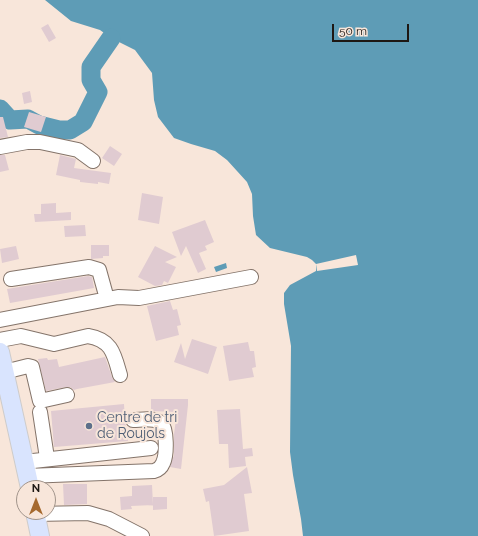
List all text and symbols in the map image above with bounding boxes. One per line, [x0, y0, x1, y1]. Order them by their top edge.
scale bar [334, 16, 411, 42]
text: 50 m [339, 24, 367, 38]
place label: Centre de tri de Roujols [97, 410, 177, 442]
marker: Centre de tri de Roujols [84, 421, 94, 431]
north arrow [16, 480, 56, 520]
text: N [32, 482, 40, 495]

